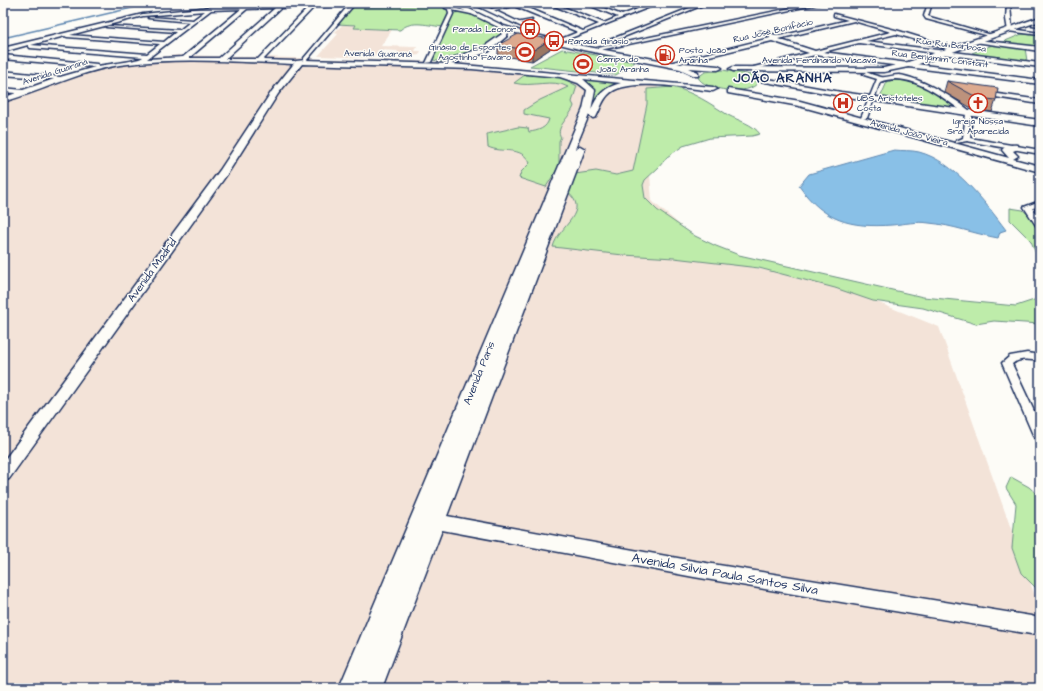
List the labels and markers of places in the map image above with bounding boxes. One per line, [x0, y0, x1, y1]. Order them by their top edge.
bus stop icon: Parada Leonor [519, 18, 541, 40]
place label: Parada Leonor [453, 23, 516, 36]
bus stop icon: Parada Ginásio [543, 30, 565, 52]
place label: Parada Ginásio [568, 35, 628, 48]
place label: Ginásio de Esportes Agostinho Fávaro [429, 41, 511, 64]
sports icon: Ginásio de Esportes Agostinho Fávaro [514, 41, 536, 63]
fuel station icon: Posto João Aranha [654, 44, 676, 66]
place label: Posto João Aranha [679, 44, 726, 67]
sports icon: Campo do João Aranha [572, 53, 594, 75]
place label: Campo do João Aranha [597, 53, 649, 76]
hospital icon: UBS Aristóteles Costa [832, 92, 854, 114]
place label: UBS Aristóteles Costa [857, 92, 923, 115]
church icon: Igreja Nossa Sra. Aparecida [967, 92, 989, 114]
place label: Igreja Nossa Sra. Aparecida [947, 115, 1009, 138]

